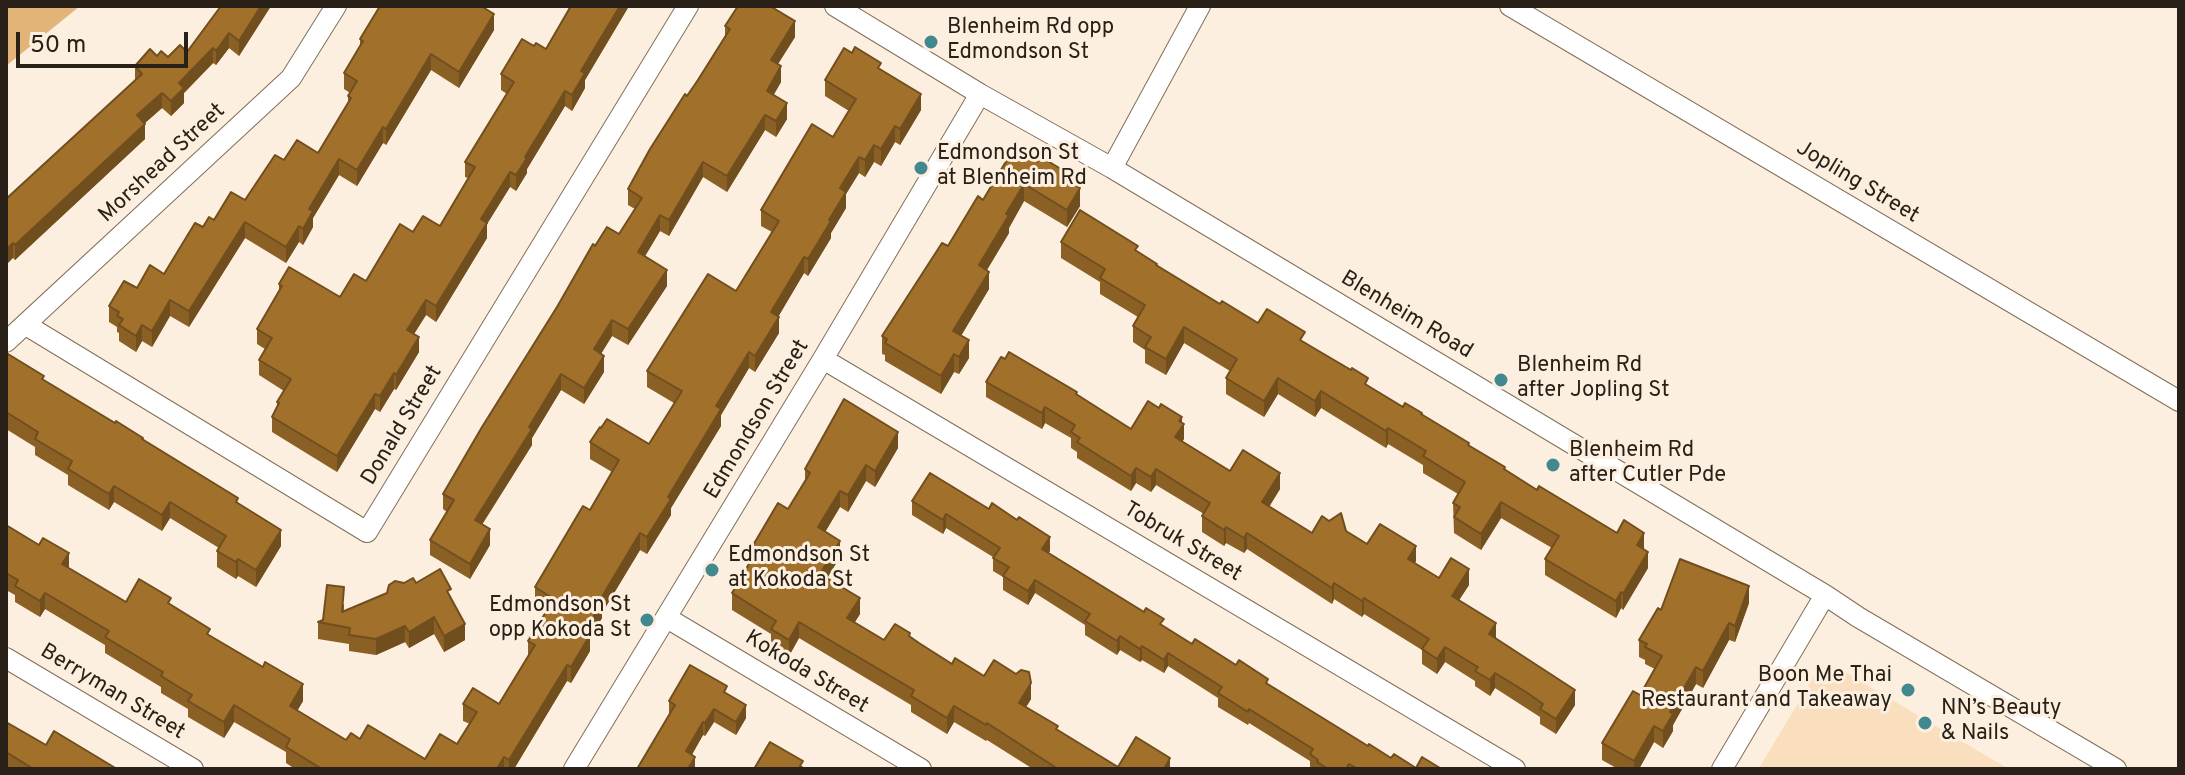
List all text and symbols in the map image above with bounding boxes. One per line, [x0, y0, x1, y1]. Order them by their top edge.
scale bar [20, 16, 192, 66]
place label: Blenheim Rd opp Edmondson St [947, 16, 1114, 68]
text: 50 m [30, 31, 86, 61]
marker: Blenheim Rd opp Edmondson St [922, 33, 940, 51]
street label: Morshead Street [94, 99, 232, 229]
street label: Jopling Street [1791, 136, 1923, 230]
place label: Edmondson St at Blenheim Rd [937, 142, 1087, 194]
marker: Edmondson St at Blenheim Rd [912, 159, 930, 177]
street label: Blenheim Road [1335, 266, 1477, 366]
street label: Edmondson Street [700, 335, 816, 505]
place label: Blenheim Rd after Jopling St [1517, 354, 1669, 406]
street label: Donald Street [357, 361, 449, 491]
marker: Blenheim Rd after Jopling St [1492, 371, 1510, 389]
place label: Blenheim Rd after Cutler Pde [1569, 439, 1726, 490]
marker: Blenheim Rd after Cutler Pde [1544, 456, 1562, 474]
street label: Tobruk Street [1118, 497, 1246, 589]
place label: Edmondson St at Kokoda St [728, 544, 870, 596]
marker: Edmondson St at Kokoda St [703, 561, 721, 579]
place label: Edmondson St opp Kokoda St [489, 594, 631, 646]
marker: Edmondson St opp Kokoda St [638, 611, 656, 629]
street label: Kokoda Street [739, 626, 873, 720]
street label: Berryman Street [35, 639, 189, 747]
place label: Boon Me Thai Restaurant and Takeaway [1641, 664, 1892, 716]
marker: Boon Me Thai Restaurant and Takeaway [1899, 681, 1917, 699]
place label: NN’s Beauty & Nails [1941, 697, 2061, 748]
marker: NN’s Beauty & Nails [1916, 714, 1934, 732]

